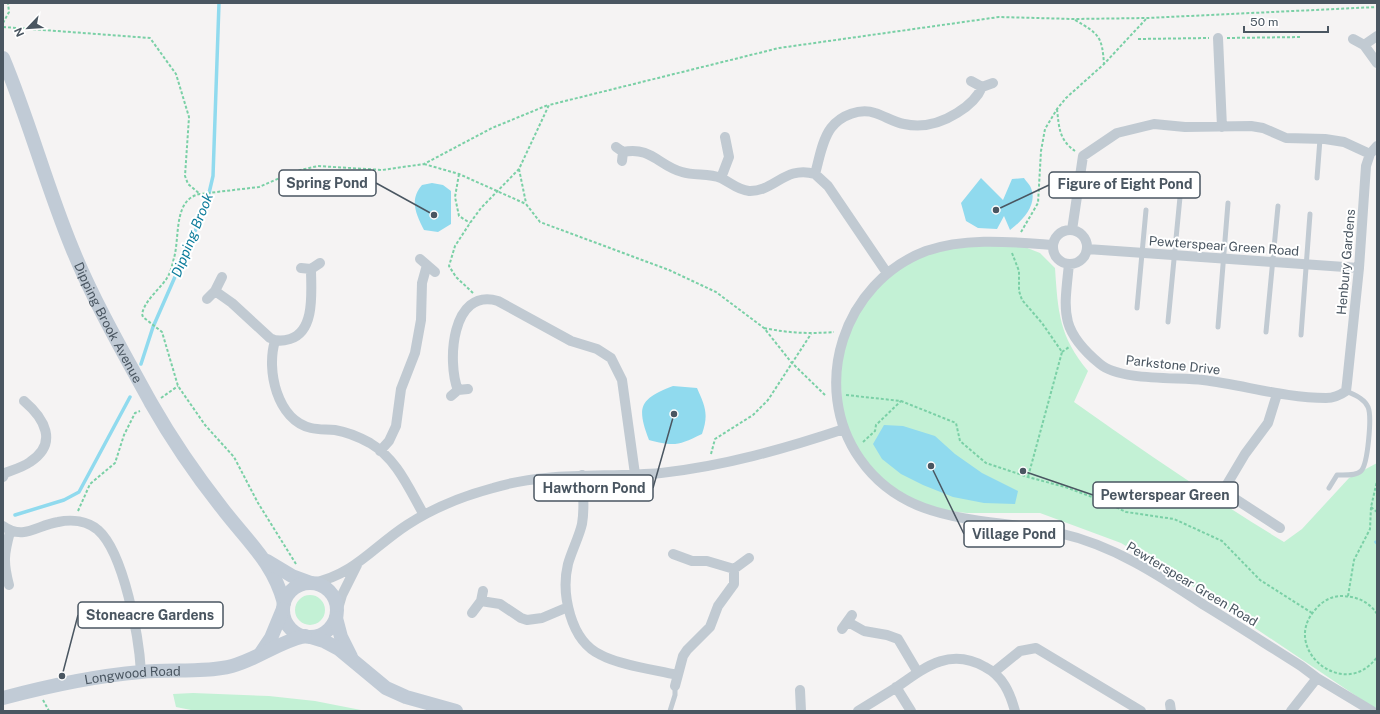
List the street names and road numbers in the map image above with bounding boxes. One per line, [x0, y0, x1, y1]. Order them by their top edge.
street label: Henbury Gardens [1334, 208, 1358, 316]
street label: Pewterspear Green Road [1148, 233, 1300, 259]
street label: Dipping Brook Avenue [71, 260, 146, 385]
street label: Parkstone Drive [1125, 353, 1221, 377]
street label: Pewterspear Green Road [1124, 539, 1260, 629]
street label: Longwood Road [83, 663, 181, 687]

